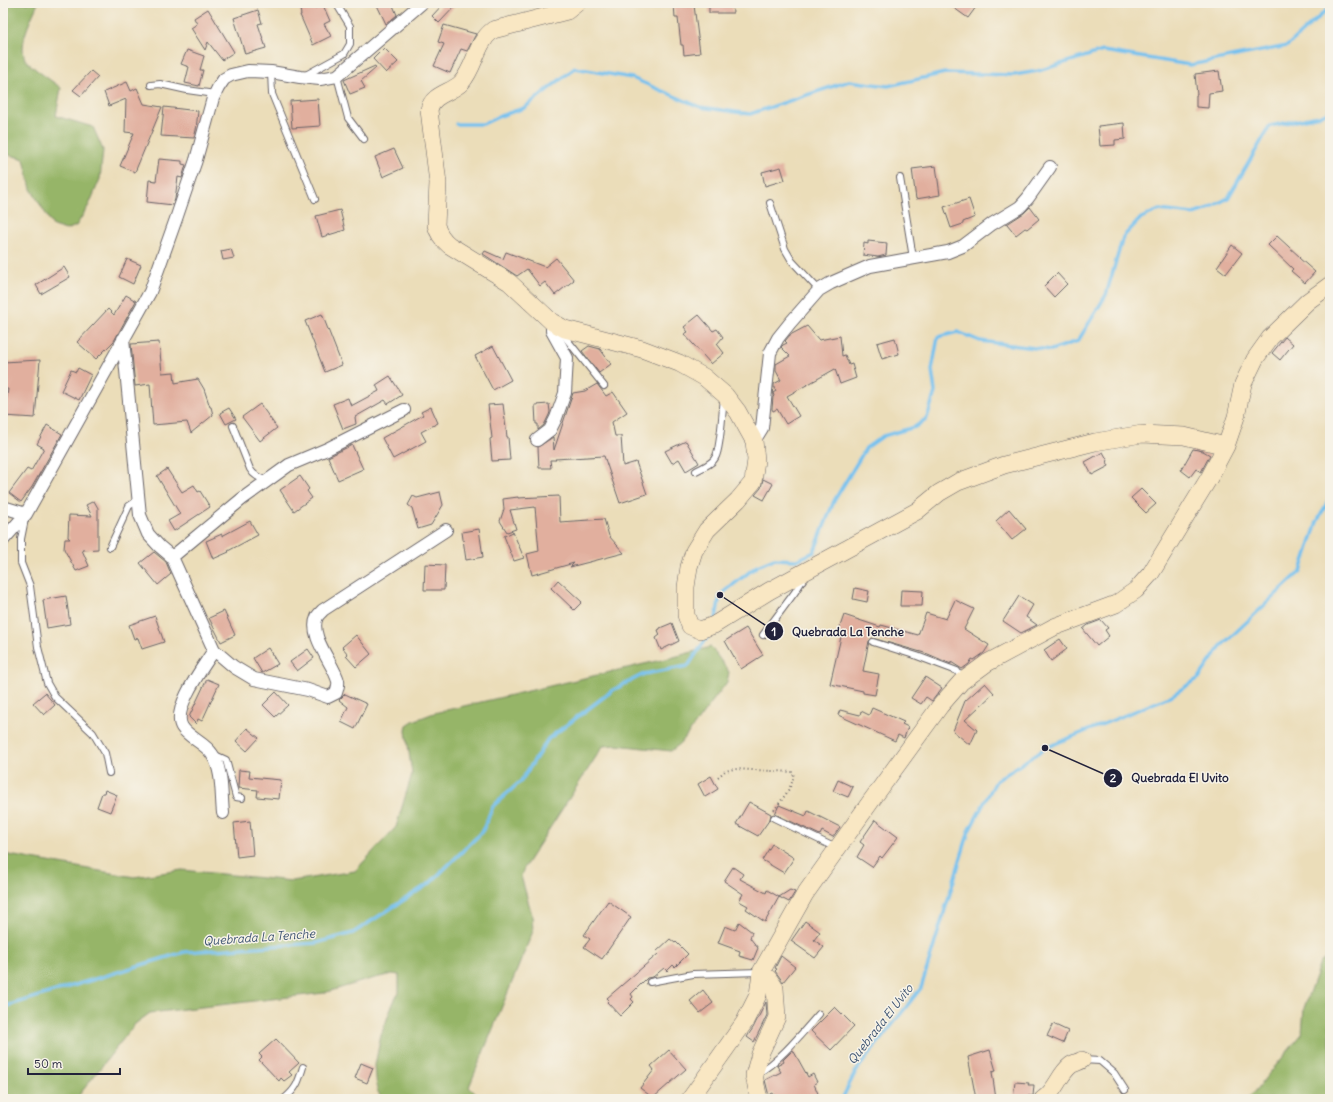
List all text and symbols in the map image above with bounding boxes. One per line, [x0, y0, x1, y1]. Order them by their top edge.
callout: Quebrada La Tenche [764, 619, 912, 643]
text: 1 [772, 624, 776, 639]
text: Quebrada La Tenche [792, 624, 904, 639]
callout: Quebrada El Uvito [1103, 766, 1237, 790]
text: 2 [1110, 770, 1117, 785]
text: Quebrada El Uvito [1131, 770, 1229, 785]
water label: Quebrada La Tenche [203, 926, 317, 948]
water label: Quebrada El Uvito [844, 980, 917, 1067]
scale bar [28, 1050, 120, 1076]
text: 50 m [34, 1056, 63, 1071]

